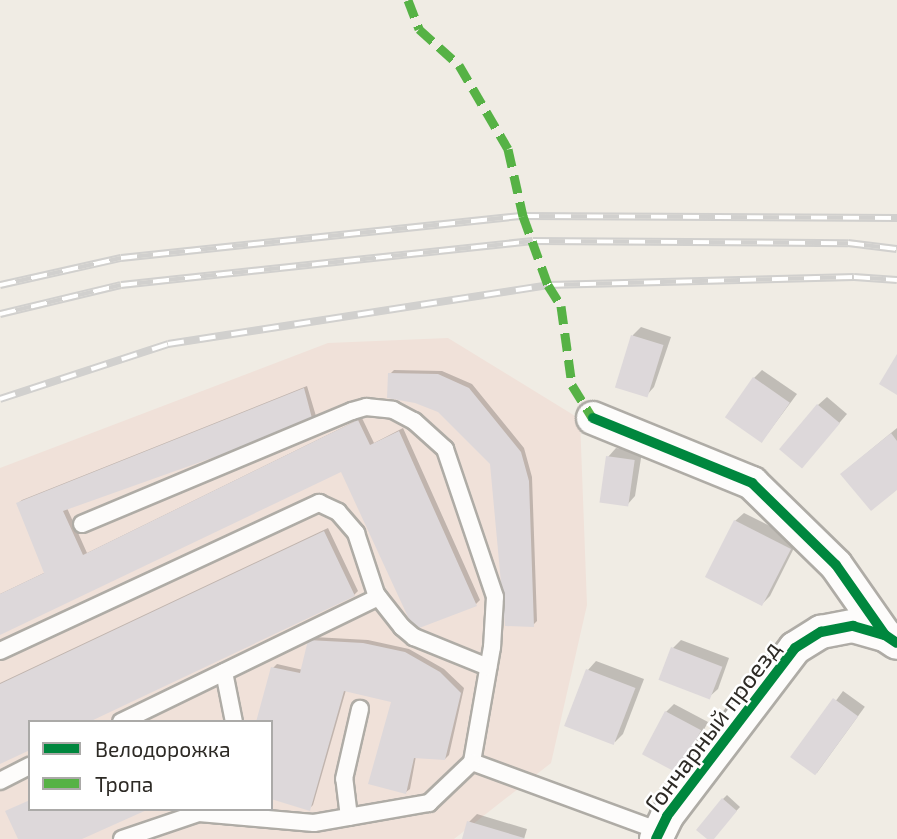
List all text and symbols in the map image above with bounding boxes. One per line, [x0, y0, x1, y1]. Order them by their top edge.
street label: Гончарный проезд [638, 635, 786, 817]
legend [28, 720, 273, 811]
text: Велодорожка [95, 736, 231, 761]
text: Тропа [95, 771, 153, 796]

